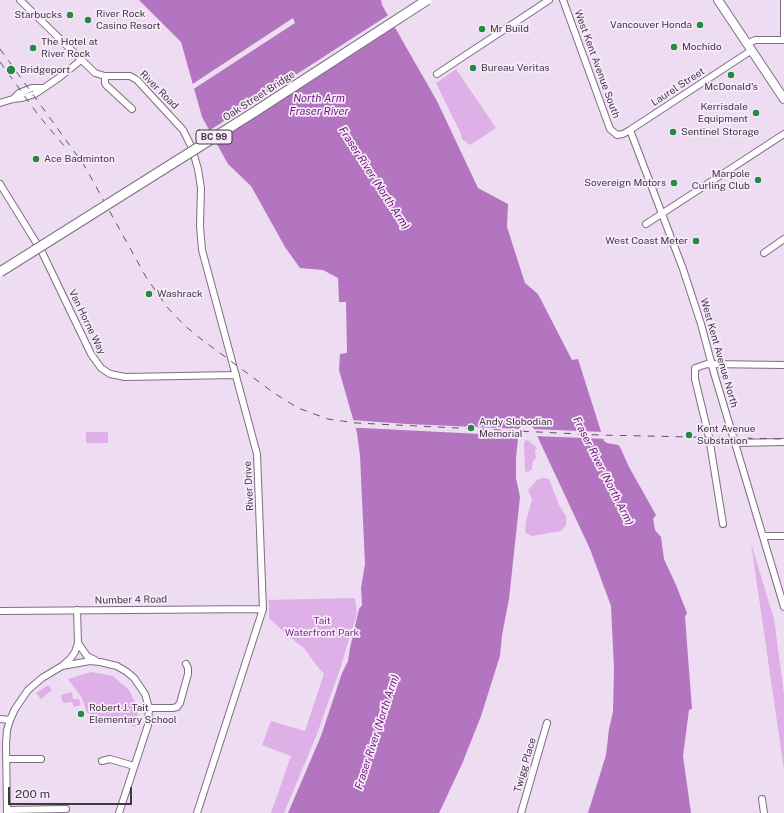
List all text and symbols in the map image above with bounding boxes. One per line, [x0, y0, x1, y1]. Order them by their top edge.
place label: River Rock Casino Resort [96, 8, 160, 32]
street label: West Kent Avenue South [572, 8, 622, 120]
place label: Starbucks [15, 9, 62, 21]
marker: Starbucks [65, 10, 75, 20]
marker: River Rock Casino Resort [83, 15, 93, 25]
place label: Vancouver Honda [610, 19, 692, 31]
marker: Vancouver Honda [695, 20, 705, 30]
place label: Mr Build [490, 23, 529, 35]
marker: Mr Build [477, 24, 487, 34]
place label: The Hotel at River Rock [41, 36, 98, 60]
place label: Mochido [682, 41, 722, 53]
marker: Mochido [669, 42, 679, 52]
marker: The Hotel at River Rock [28, 43, 38, 53]
place label: Bureau Veritas [481, 62, 549, 74]
marker: Bureau Veritas [468, 63, 478, 73]
marker: Bridgeport [5, 64, 17, 76]
place label: Bridgeport [20, 64, 70, 76]
street label: Laurel Street [649, 65, 707, 109]
street label: River Road [137, 68, 181, 112]
street label: Oak Street Bridge [221, 68, 297, 124]
marker: McDonald's [726, 70, 736, 80]
place label: McDonald's [704, 81, 758, 93]
water label: North Arm Fraser River [289, 92, 349, 118]
place label: Kerrisdale Equipment [698, 101, 748, 124]
marker: Kerrisdale Equipment [751, 108, 761, 118]
water label: Fraser River (North Arm) [336, 124, 412, 232]
place label: Sentinel Storage [681, 126, 759, 138]
marker: Sentinel Storage [668, 127, 678, 137]
road number: BC 99 [196, 130, 232, 144]
place label: Ace Badminton [44, 153, 115, 165]
marker: Ace Badminton [31, 154, 41, 164]
place label: Marpole Curling Club [692, 168, 750, 192]
marker: Marpole Curling Club [753, 175, 763, 185]
place label: Sovereign Motors [584, 177, 666, 189]
marker: Sovereign Motors [669, 178, 679, 188]
place label: West Coast Meter [605, 235, 688, 247]
marker: West Coast Meter [691, 236, 701, 246]
street label: Van Horne Way [66, 288, 108, 356]
place label: Washrack [157, 288, 203, 300]
marker: Washrack [144, 289, 154, 299]
street label: West Kent Avenue North [698, 297, 740, 409]
water label: Fraser River (North Arm) [570, 414, 636, 528]
place label: Andy Slobodian Memorial [479, 416, 552, 440]
marker: Andy Slobodian Memorial [466, 423, 476, 433]
place label: Kent Avenue Substation [697, 423, 755, 446]
marker: Kent Avenue Substation [684, 430, 694, 440]
street label: River Drive [242, 461, 256, 511]
street label: Number 4 Road [95, 593, 167, 607]
park label: Tait Waterfront Park [285, 615, 359, 638]
water label: Fraser River (North Arm) [352, 673, 402, 791]
place label: Robert J. Tait Elementary School [89, 702, 177, 726]
marker: Robert J. Tait Elementary School [76, 709, 86, 719]
street label: Twigg Place [511, 736, 539, 794]
scale bar [10, 779, 134, 805]
text: 200 m [15, 787, 50, 801]

